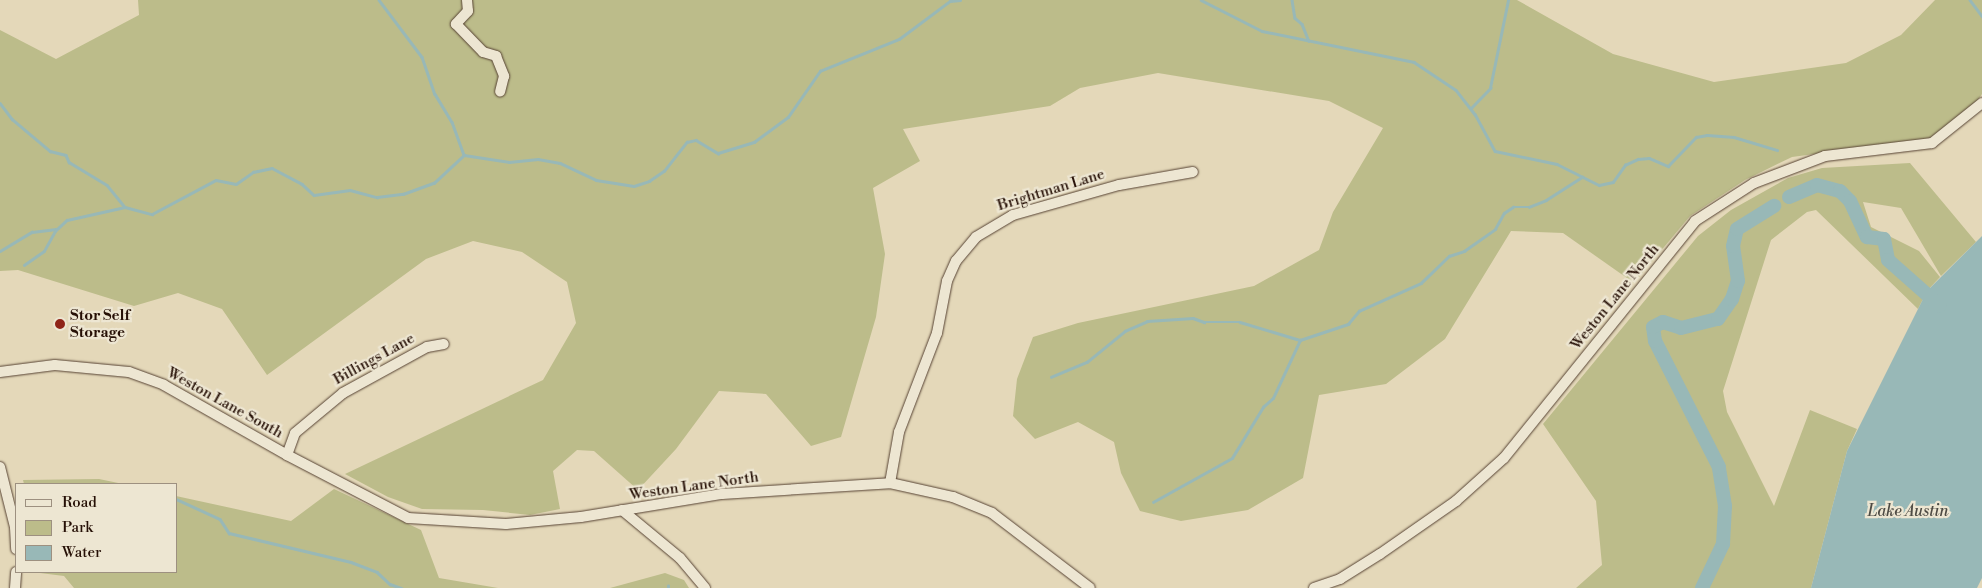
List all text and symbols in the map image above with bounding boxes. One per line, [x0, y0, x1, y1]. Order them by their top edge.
street label: Brightman Lane [995, 165, 1107, 215]
street label: Weston Lane North [1567, 241, 1663, 353]
place label: Stor Self Storage [70, 306, 130, 341]
marker: Stor Self Storage [54, 318, 66, 330]
street label: Billings Lane [330, 329, 418, 389]
street label: Weston Lane South [164, 364, 286, 442]
street label: Weston Lane North [628, 468, 760, 504]
legend [15, 483, 178, 573]
text: Road [62, 493, 97, 512]
water label: Lake Austin [1868, 501, 1948, 521]
text: Park [62, 518, 93, 537]
text: Water [62, 543, 101, 562]

